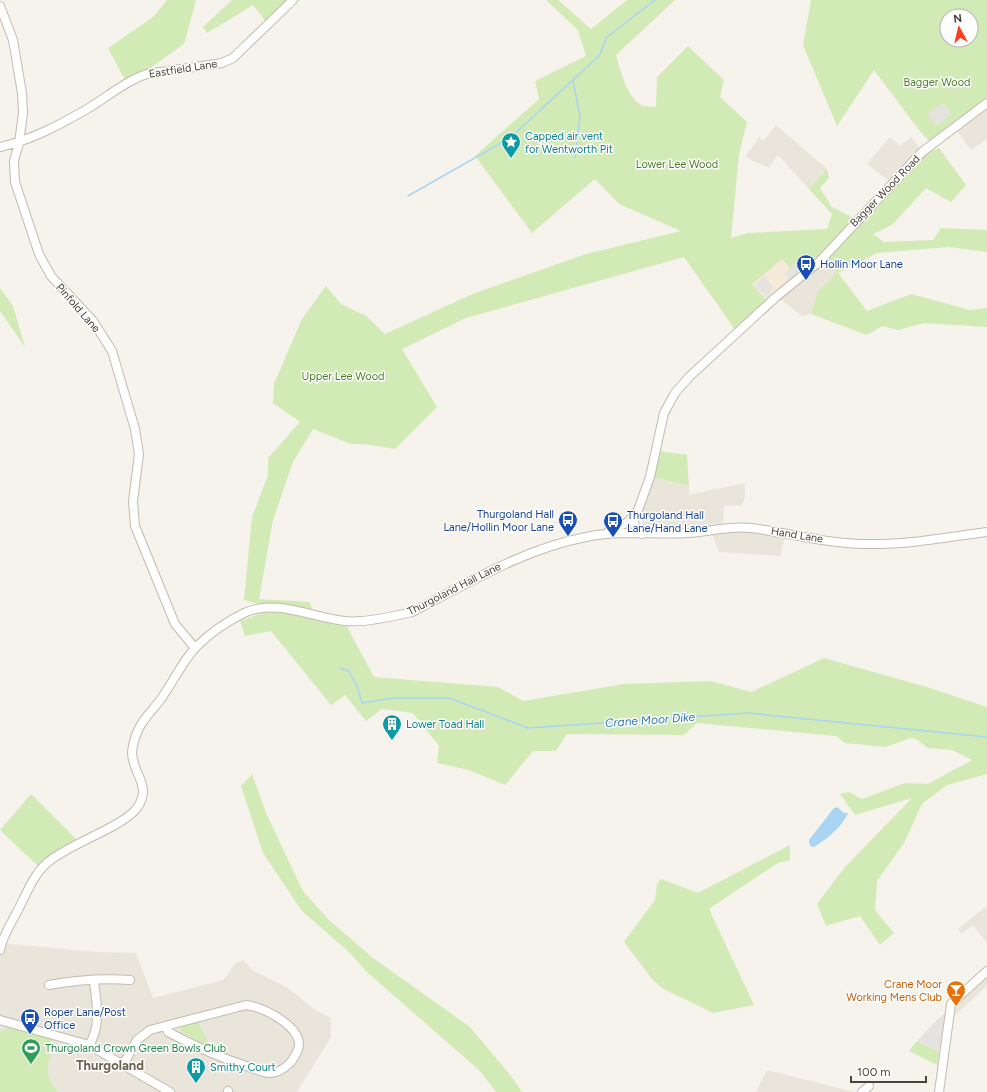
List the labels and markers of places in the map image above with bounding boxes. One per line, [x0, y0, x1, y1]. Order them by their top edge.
place label: Capped air vent for Wentworth Pit [525, 130, 613, 156]
place icon: Capped air vent for Wentworth Pit [500, 131, 522, 159]
bus stop icon: Hollin Moor Lane [795, 253, 817, 281]
place label: Hollin Moor Lane [820, 258, 903, 271]
place label: Thurgoland Hall Lane/Hollin Moor Lane [443, 508, 554, 534]
bus stop icon: Thurgoland Hall Lane/Hollin Moor Lane [557, 509, 579, 537]
place label: Thurgoland Hall Lane/Hand Lane [627, 509, 707, 535]
bus stop icon: Thurgoland Hall Lane/Hand Lane [602, 510, 624, 538]
building icon: Lower Toad Hall [381, 713, 403, 741]
place label: Lower Toad Hall [406, 718, 484, 731]
place label: Crane Moor Working Mens Club [846, 978, 942, 1004]
bar icon: Crane Moor Working Mens Club [945, 979, 967, 1007]
place label: Roper Lane/Post Office [44, 1006, 126, 1032]
bus stop icon: Roper Lane/Post Office [19, 1007, 41, 1035]
sports icon: Thurgoland Crown Green Bowls Club [20, 1037, 42, 1065]
place label: Thurgoland Crown Green Bowls Club [45, 1042, 226, 1055]
building icon: Smithy Court [185, 1056, 207, 1084]
place label: Smithy Court [210, 1061, 276, 1074]

